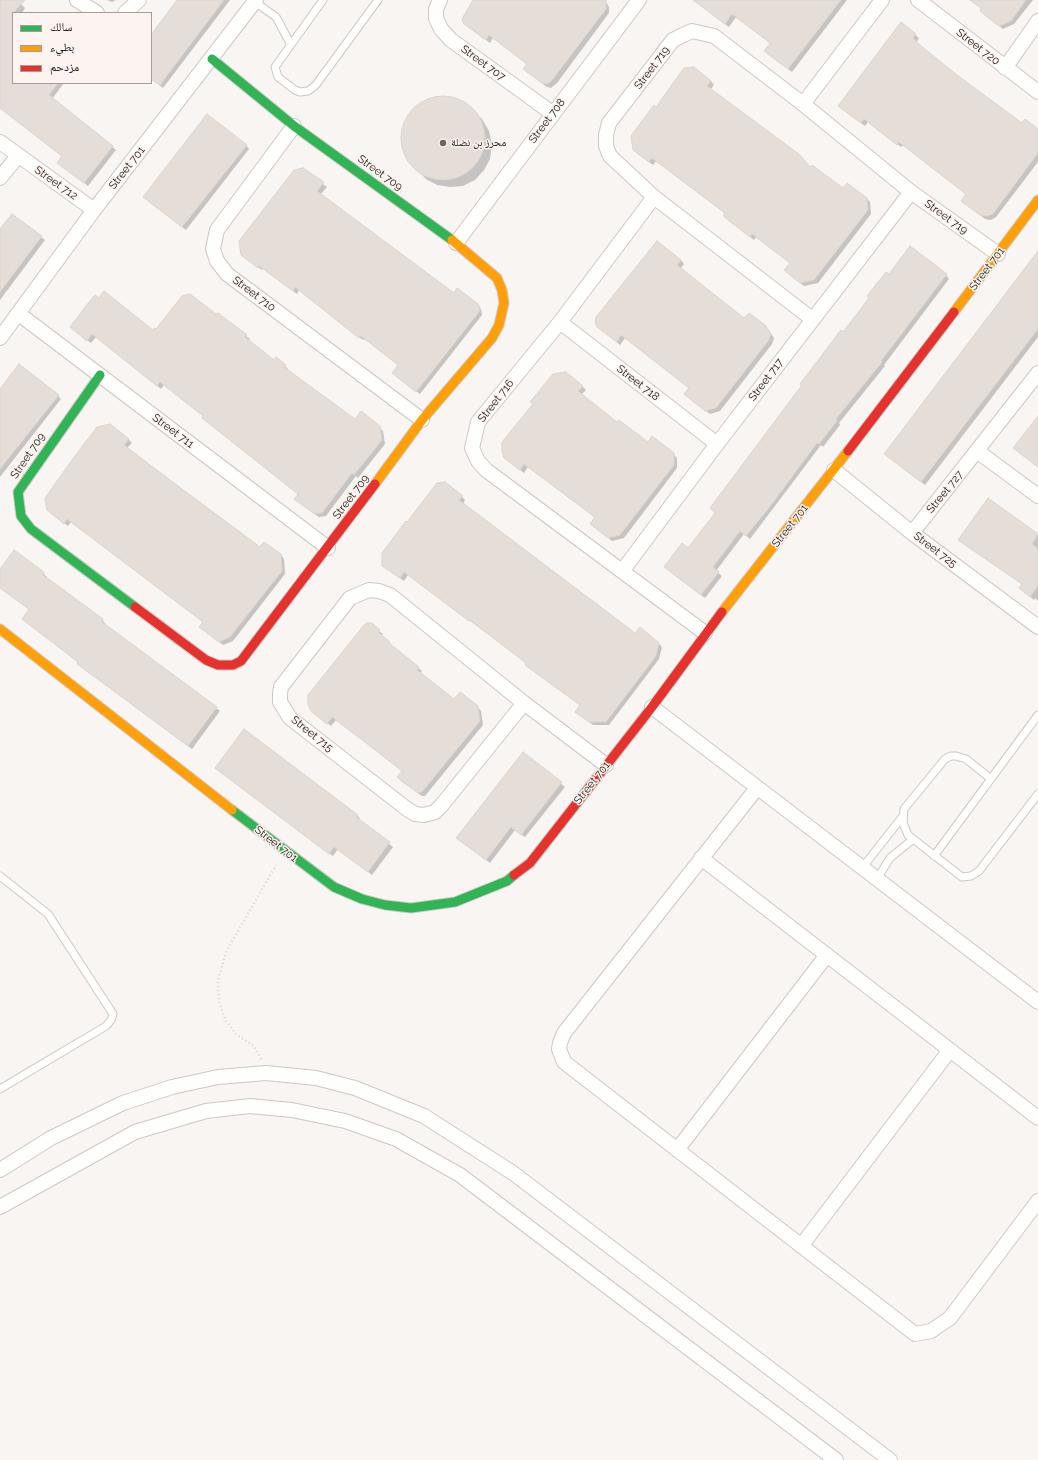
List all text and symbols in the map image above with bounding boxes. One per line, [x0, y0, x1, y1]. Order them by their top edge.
legend [12, 12, 152, 84]
text: سالك [50, 20, 72, 34]
street label: Street 720 [954, 26, 1002, 68]
text: بطيء [50, 40, 74, 54]
street label: Street 707 [458, 42, 508, 84]
street label: Street 719 [632, 44, 672, 92]
text: مزدحم [50, 60, 79, 74]
street label: Street 708 [526, 96, 568, 146]
place label: محرز بن نضلة [451, 136, 506, 150]
marker: محرز بن نضلة [438, 138, 448, 148]
street label: Street 701 [106, 144, 148, 192]
street label: Street 709 [355, 152, 405, 194]
street label: Street 712 [32, 163, 80, 203]
street label: Street 719 [922, 197, 970, 237]
street label: Street 701 [967, 245, 1007, 293]
street label: Street 710 [230, 273, 278, 315]
street label: Street 717 [746, 356, 786, 404]
street label: Street 718 [614, 362, 662, 404]
street label: Street 716 [475, 377, 517, 425]
street label: Street 711 [150, 411, 196, 451]
street label: Street 709 [8, 431, 48, 481]
street label: Street 727 [924, 468, 966, 516]
street label: Street 709 [330, 472, 372, 522]
street label: Street 701 [769, 502, 811, 550]
street label: Street 725 [911, 529, 959, 571]
street label: Street 715 [288, 713, 336, 755]
street label: Street 701 [571, 759, 613, 807]
street label: Street 701 [252, 823, 300, 865]

